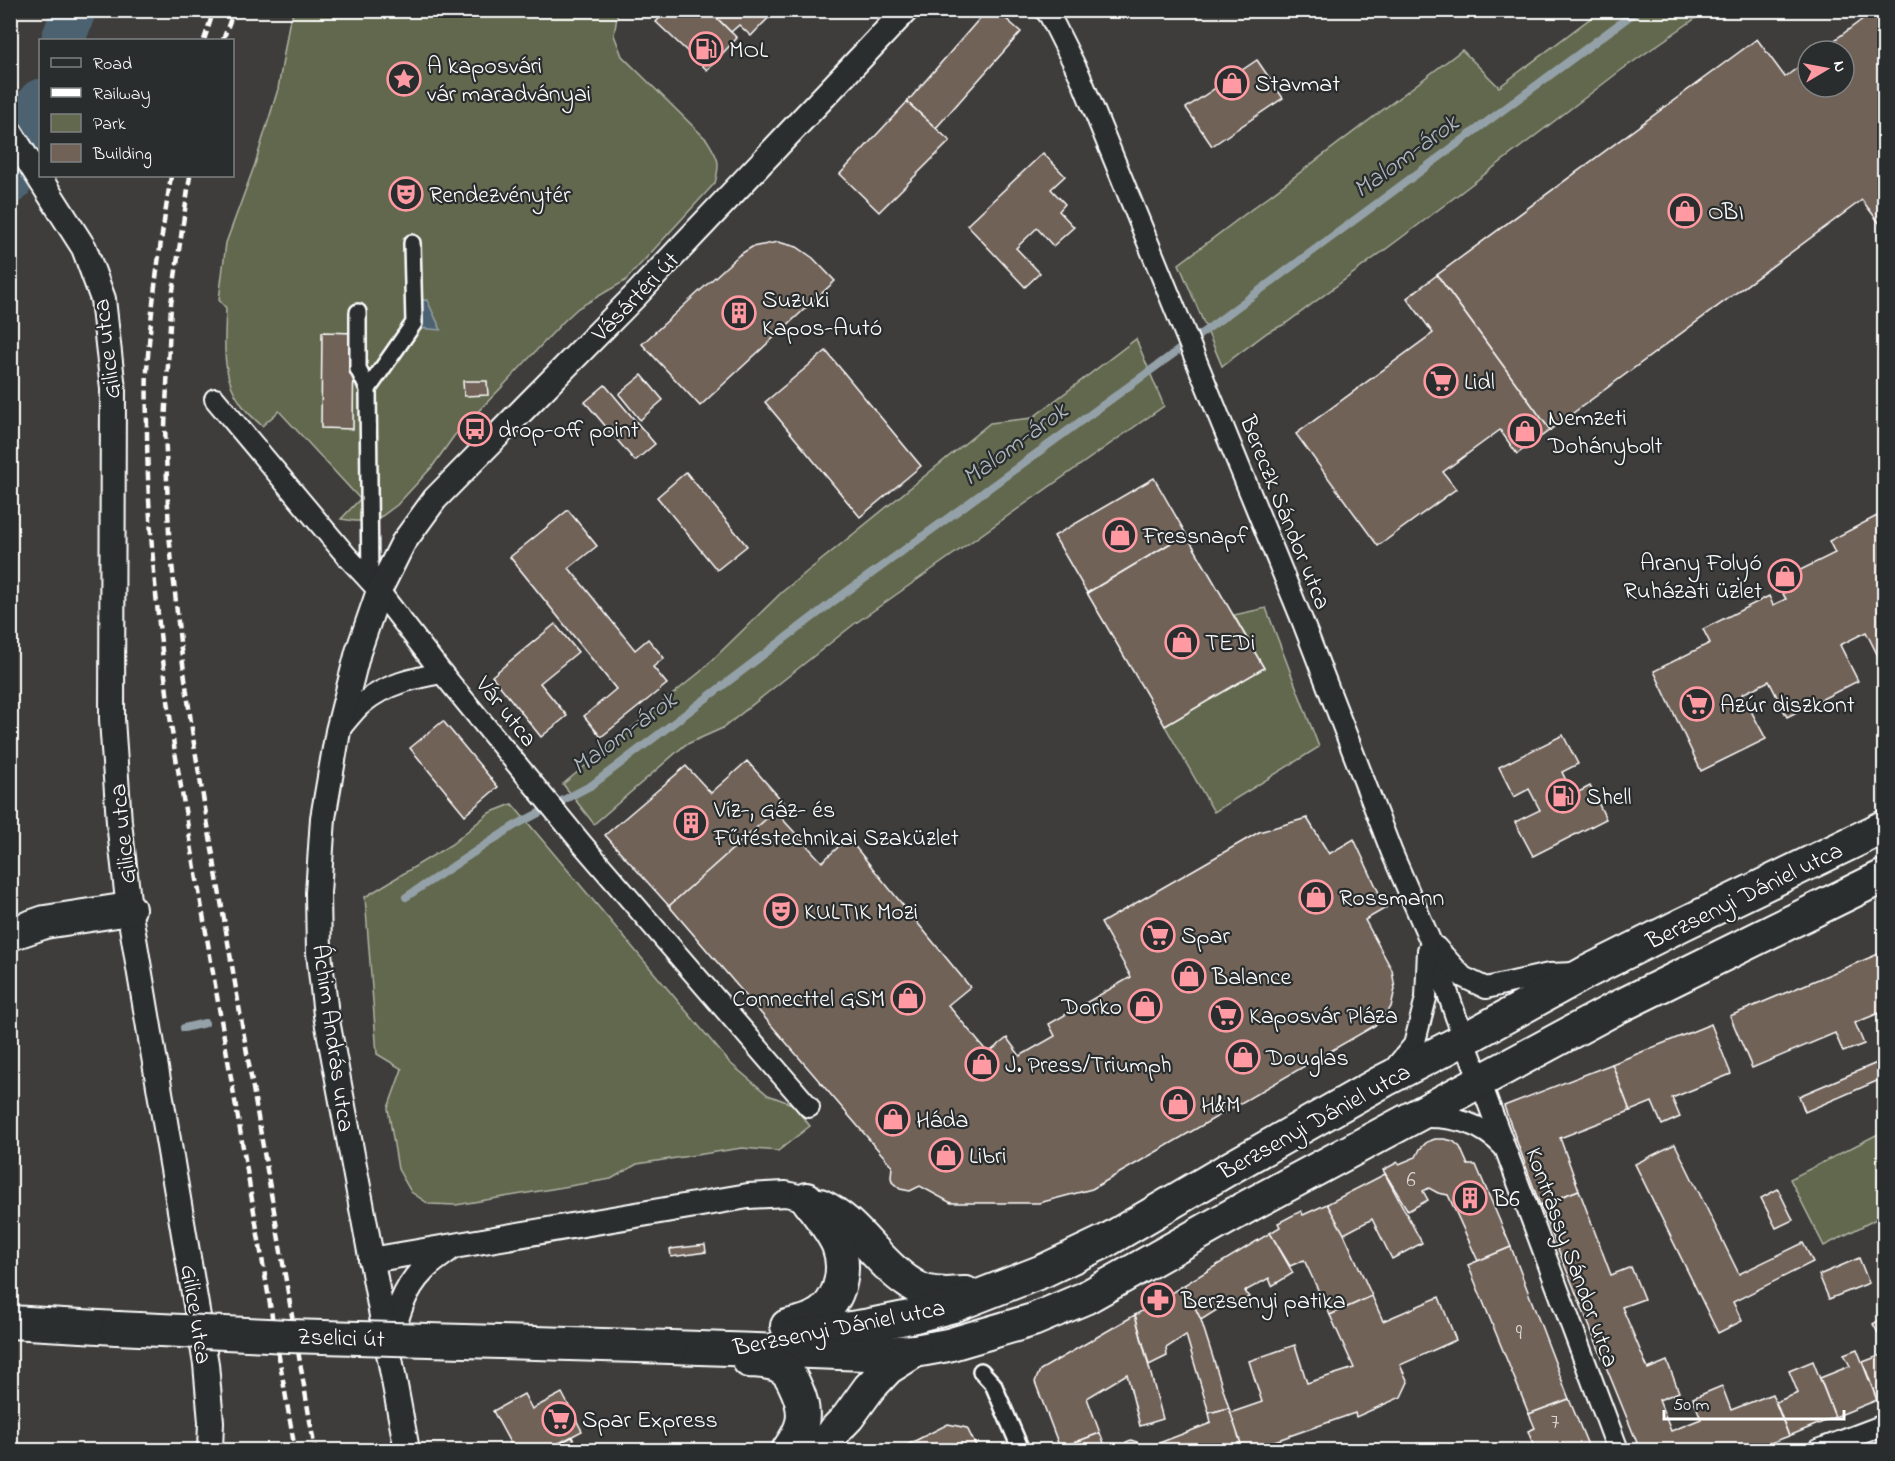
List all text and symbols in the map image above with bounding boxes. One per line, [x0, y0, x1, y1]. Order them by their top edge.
fuel station icon: MOL [688, 31, 724, 67]
place label: MOL [729, 34, 768, 69]
legend [39, 39, 234, 177]
north arrow [1796, 39, 1856, 99]
place label: A kaposvári vár maradványai [427, 50, 591, 114]
text: Road [93, 52, 132, 78]
text: N [1826, 59, 1852, 74]
place icon: A kaposvári vár maradványai [386, 61, 422, 97]
shop icon: Stavmat [1214, 65, 1250, 101]
place label: Stavmat [1255, 68, 1340, 103]
text: Railway [93, 82, 150, 108]
water label: Malom-árok [1346, 105, 1469, 209]
text: Park [93, 112, 126, 138]
text: Building [92, 142, 152, 169]
theatre icon: Rendezvénytér [388, 176, 424, 212]
place label: Rendezvénytér [429, 179, 571, 215]
shop icon: OBI [1667, 193, 1703, 229]
place label: OBI [1708, 196, 1744, 231]
street label: Vásártéri út [584, 245, 689, 351]
place label: Suzuki Kapos-Autó [762, 284, 882, 347]
building icon: Suzuki Kapos-Autó [721, 295, 757, 331]
street label: Gilice utca [85, 297, 132, 401]
supermarket icon: Lidl [1423, 363, 1459, 399]
place label: Lidl [1464, 366, 1495, 401]
water label: Malom-árok [955, 393, 1078, 497]
place label: Nemzeti Dohánybolt [1547, 402, 1663, 466]
street label: Bereczk Sándor utca [1228, 410, 1339, 615]
bus stop icon: drop-off point [457, 411, 493, 447]
shop icon: Nemzeti Dohánybolt [1507, 413, 1543, 449]
place label: drop-off point [498, 414, 639, 449]
shop icon: Fressnapf [1102, 517, 1138, 553]
place label: Fressnapf [1142, 520, 1249, 555]
place label: Arany Folyó Ruházati üzlet [1624, 547, 1762, 610]
shop icon: Arany Folyó Ruházati üzlet [1767, 558, 1803, 594]
shop icon: TEDi [1164, 624, 1200, 660]
place label: TEDi [1205, 627, 1255, 662]
street label: Vár utca [465, 669, 545, 756]
water label: Malom-árok [564, 682, 687, 786]
supermarket icon: Azúr diszkont [1679, 686, 1715, 722]
place label: Azúr diszkont [1720, 689, 1855, 724]
fuel station icon: Shell [1545, 778, 1581, 814]
place label: Shell [1586, 781, 1632, 816]
street label: Gilice utca [102, 782, 147, 886]
place label: Víz-, Gáz- és Fűtéstechnikai Szaküzlet [713, 794, 959, 857]
building icon: Víz-, Gáz- és Fűtéstechnikai Szaküzlet [673, 805, 709, 841]
street label: Berzsenyi Dániel utca [1640, 834, 1850, 961]
shop icon: Rossmann [1298, 879, 1334, 915]
place label: Rossmann [1339, 882, 1444, 917]
theatre icon: KULTIK Mozi [763, 893, 799, 929]
place label: KULTIK Mozi [804, 896, 918, 931]
supermarket icon: Spar [1140, 917, 1176, 953]
place label: Spar [1181, 920, 1230, 955]
street label: Áchim András utca [301, 942, 362, 1134]
shop icon: Balance [1171, 958, 1207, 994]
place label: Balance [1211, 961, 1292, 996]
shop icon: Connecttel GSM [890, 980, 926, 1016]
place label: Connecttel GSM [732, 983, 885, 1018]
shop icon: Dorko [1127, 988, 1163, 1024]
place label: Dorko [1060, 991, 1122, 1026]
supermarket icon: Kaposvár Pláza [1208, 997, 1244, 1033]
place label: Kaposvár Pláza [1249, 1000, 1398, 1035]
shop icon: Douglas [1225, 1039, 1261, 1075]
place label: Douglas [1265, 1042, 1349, 1077]
shop icon: J. Press/Triumph [964, 1046, 1000, 1082]
place label: J. Press/Triumph [1005, 1049, 1172, 1084]
street label: Berzsenyi Dániel utca [1212, 1056, 1418, 1192]
shop icon: H&M [1160, 1086, 1196, 1122]
place label: H&M [1201, 1089, 1240, 1124]
shop icon: Háda [875, 1101, 911, 1137]
place label: Háda [916, 1104, 969, 1139]
shop icon: Libri [928, 1137, 964, 1173]
place label: Libri [969, 1140, 1007, 1175]
street label: Kontrássy Sándor utca [1514, 1143, 1627, 1373]
house number: 6 [1406, 1166, 1416, 1196]
building icon: B6 [1452, 1180, 1488, 1216]
place label: B6 [1492, 1183, 1520, 1218]
street label: Gilice utca [169, 1262, 220, 1367]
pharmacy icon: Berzsenyi patika [1140, 1282, 1176, 1318]
place label: Berzsenyi patika [1180, 1285, 1346, 1321]
street label: Berzsenyi Dániel utca [730, 1292, 948, 1368]
house number: 9 [1516, 1319, 1523, 1349]
street label: Zselici út [297, 1320, 385, 1359]
scale bar [1664, 1383, 1844, 1421]
text: 50 m [1673, 1393, 1710, 1419]
supermarket icon: Spar Express [541, 1401, 577, 1437]
place label: Spar Express [582, 1404, 718, 1439]
house number: 7 [1551, 1408, 1560, 1438]

